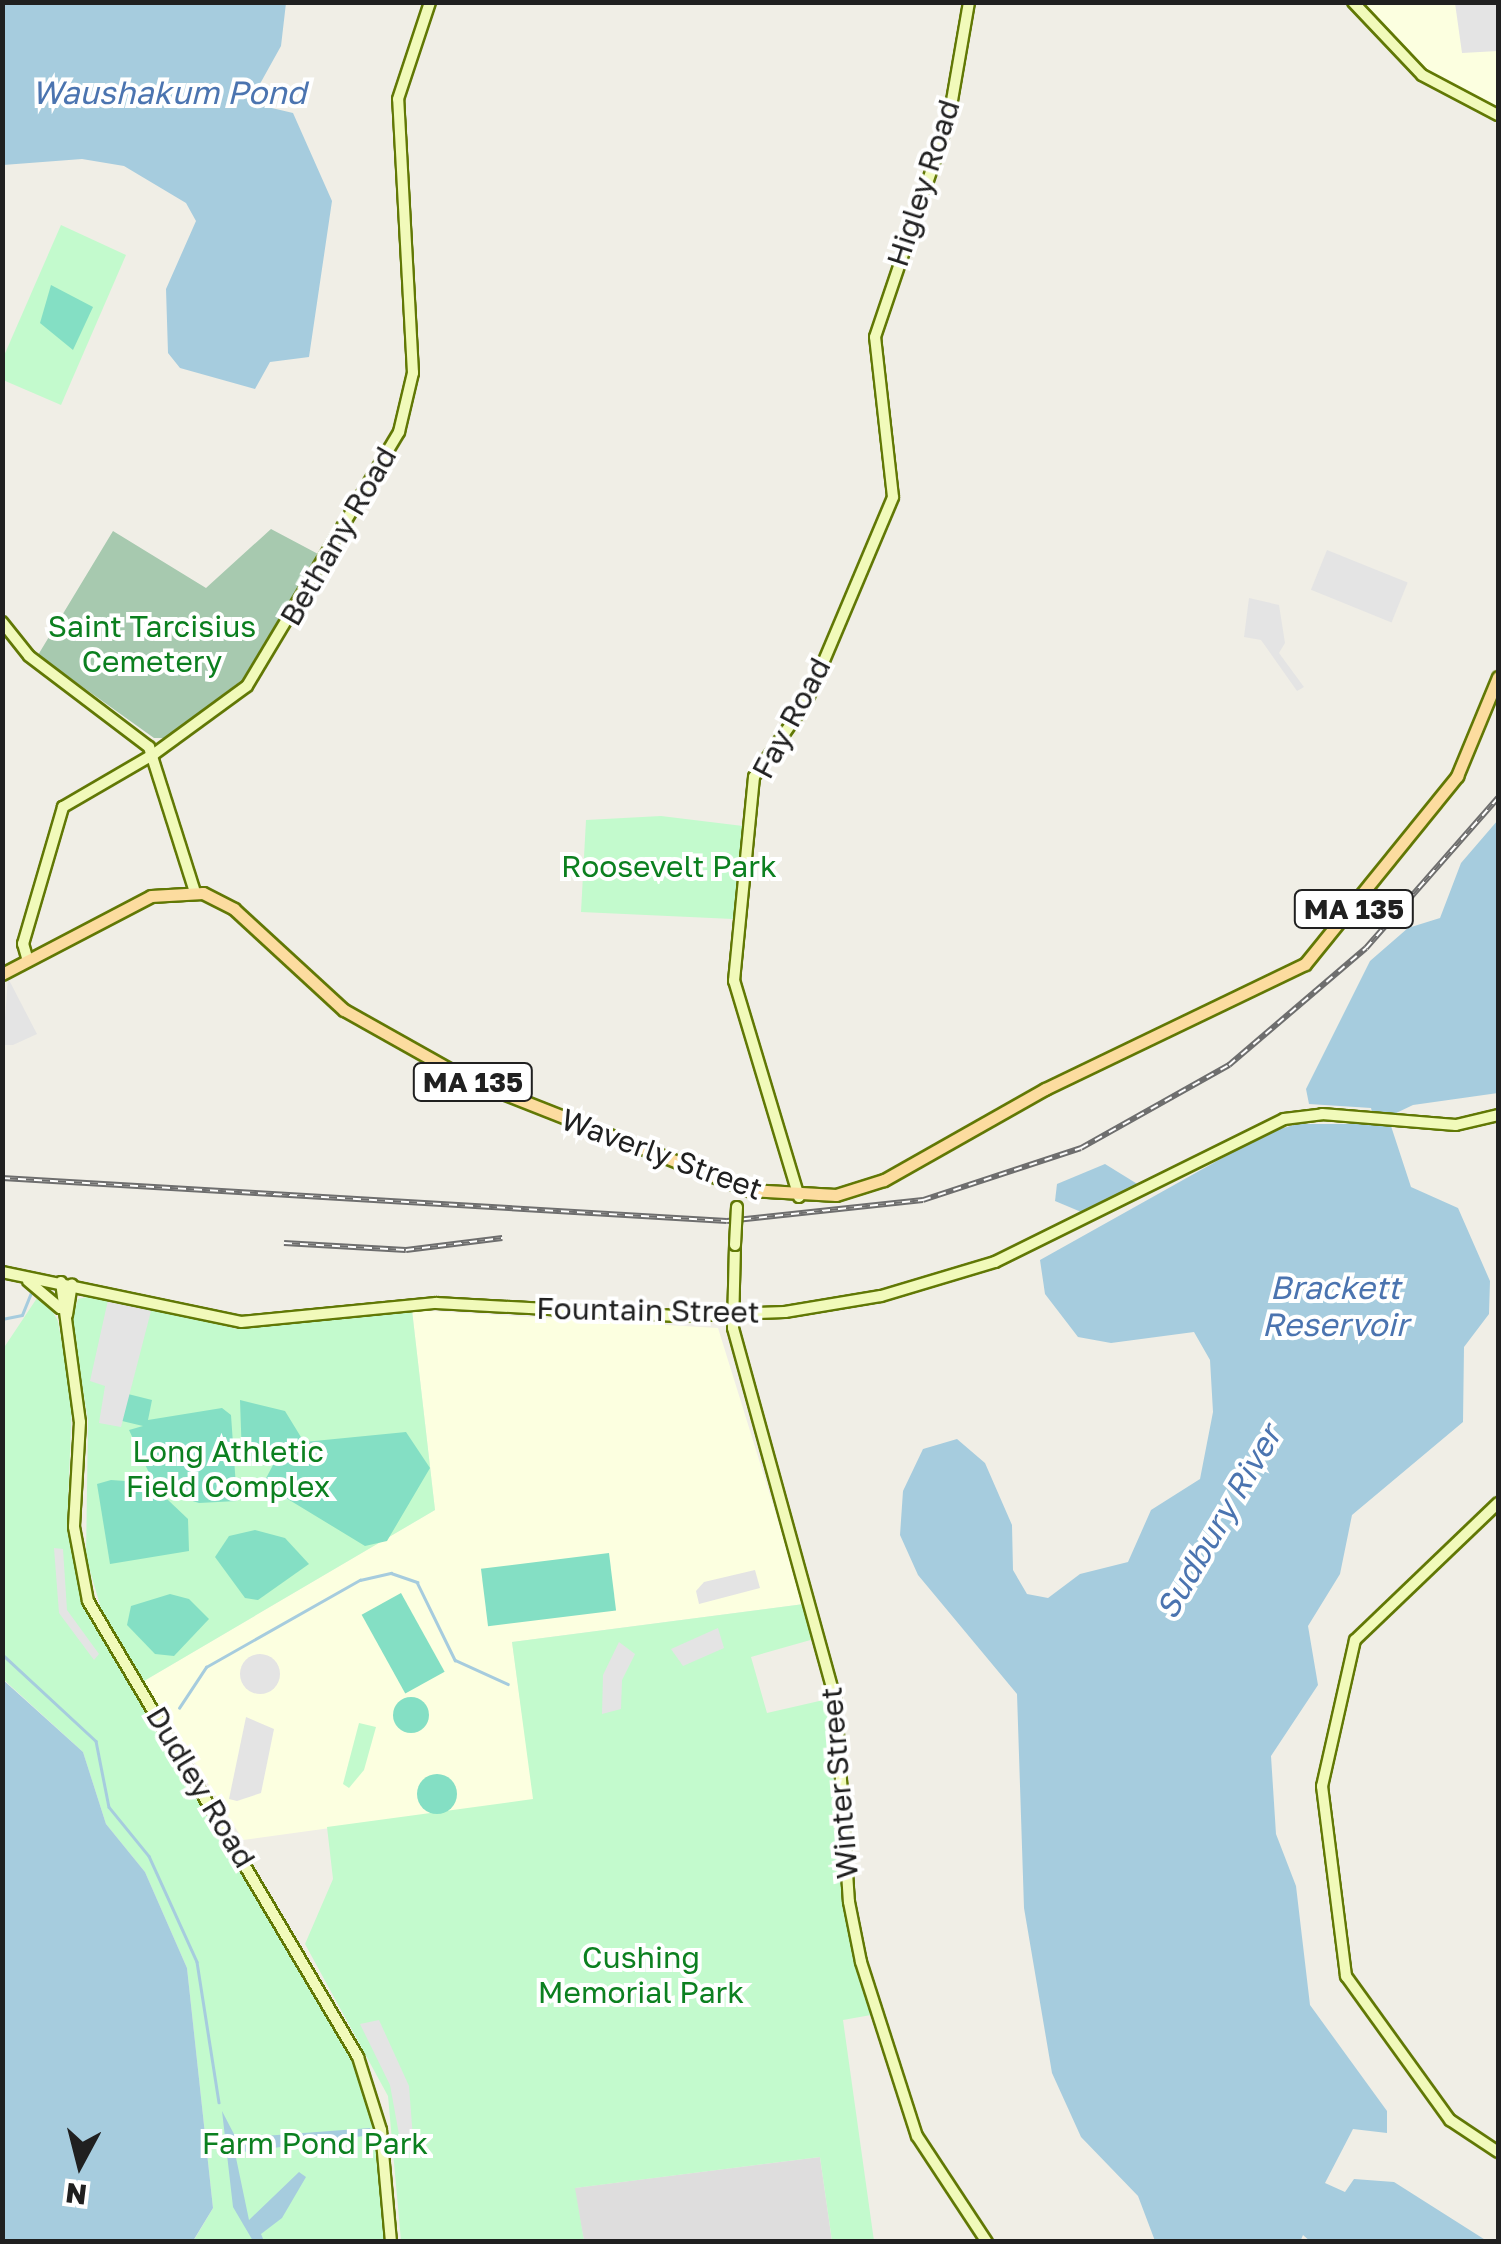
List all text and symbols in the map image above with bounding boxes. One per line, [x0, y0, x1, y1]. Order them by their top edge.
water label: Waushakum Pond [32, 73, 306, 111]
street label: Higley Road [879, 95, 967, 271]
street label: Bethany Road [272, 440, 404, 632]
park label: Saint Tarcisius Cemetery [48, 608, 256, 678]
street label: Fay Road [744, 652, 838, 784]
park label: Roosevelt Park [561, 848, 777, 884]
road number: MA 135 [1292, 886, 1416, 932]
road number: MA 135 [410, 1059, 536, 1105]
street label: Waverly Street [557, 1101, 767, 1207]
water label: Brackett Reservoir [1262, 1269, 1408, 1344]
street label: Fountain Street [536, 1290, 760, 1330]
water label: Sudbury River [1147, 1419, 1289, 1625]
park label: Long Athletic Field Complex [126, 1433, 330, 1504]
street label: Winter Street [813, 1686, 865, 1880]
street label: Dudley Road [139, 1700, 263, 1874]
park label: Cushing Memorial Park [538, 1939, 744, 2010]
north arrow [30, 2114, 130, 2214]
park label: Farm Pond Park [202, 2125, 428, 2161]
text: N [64, 2177, 89, 2212]

